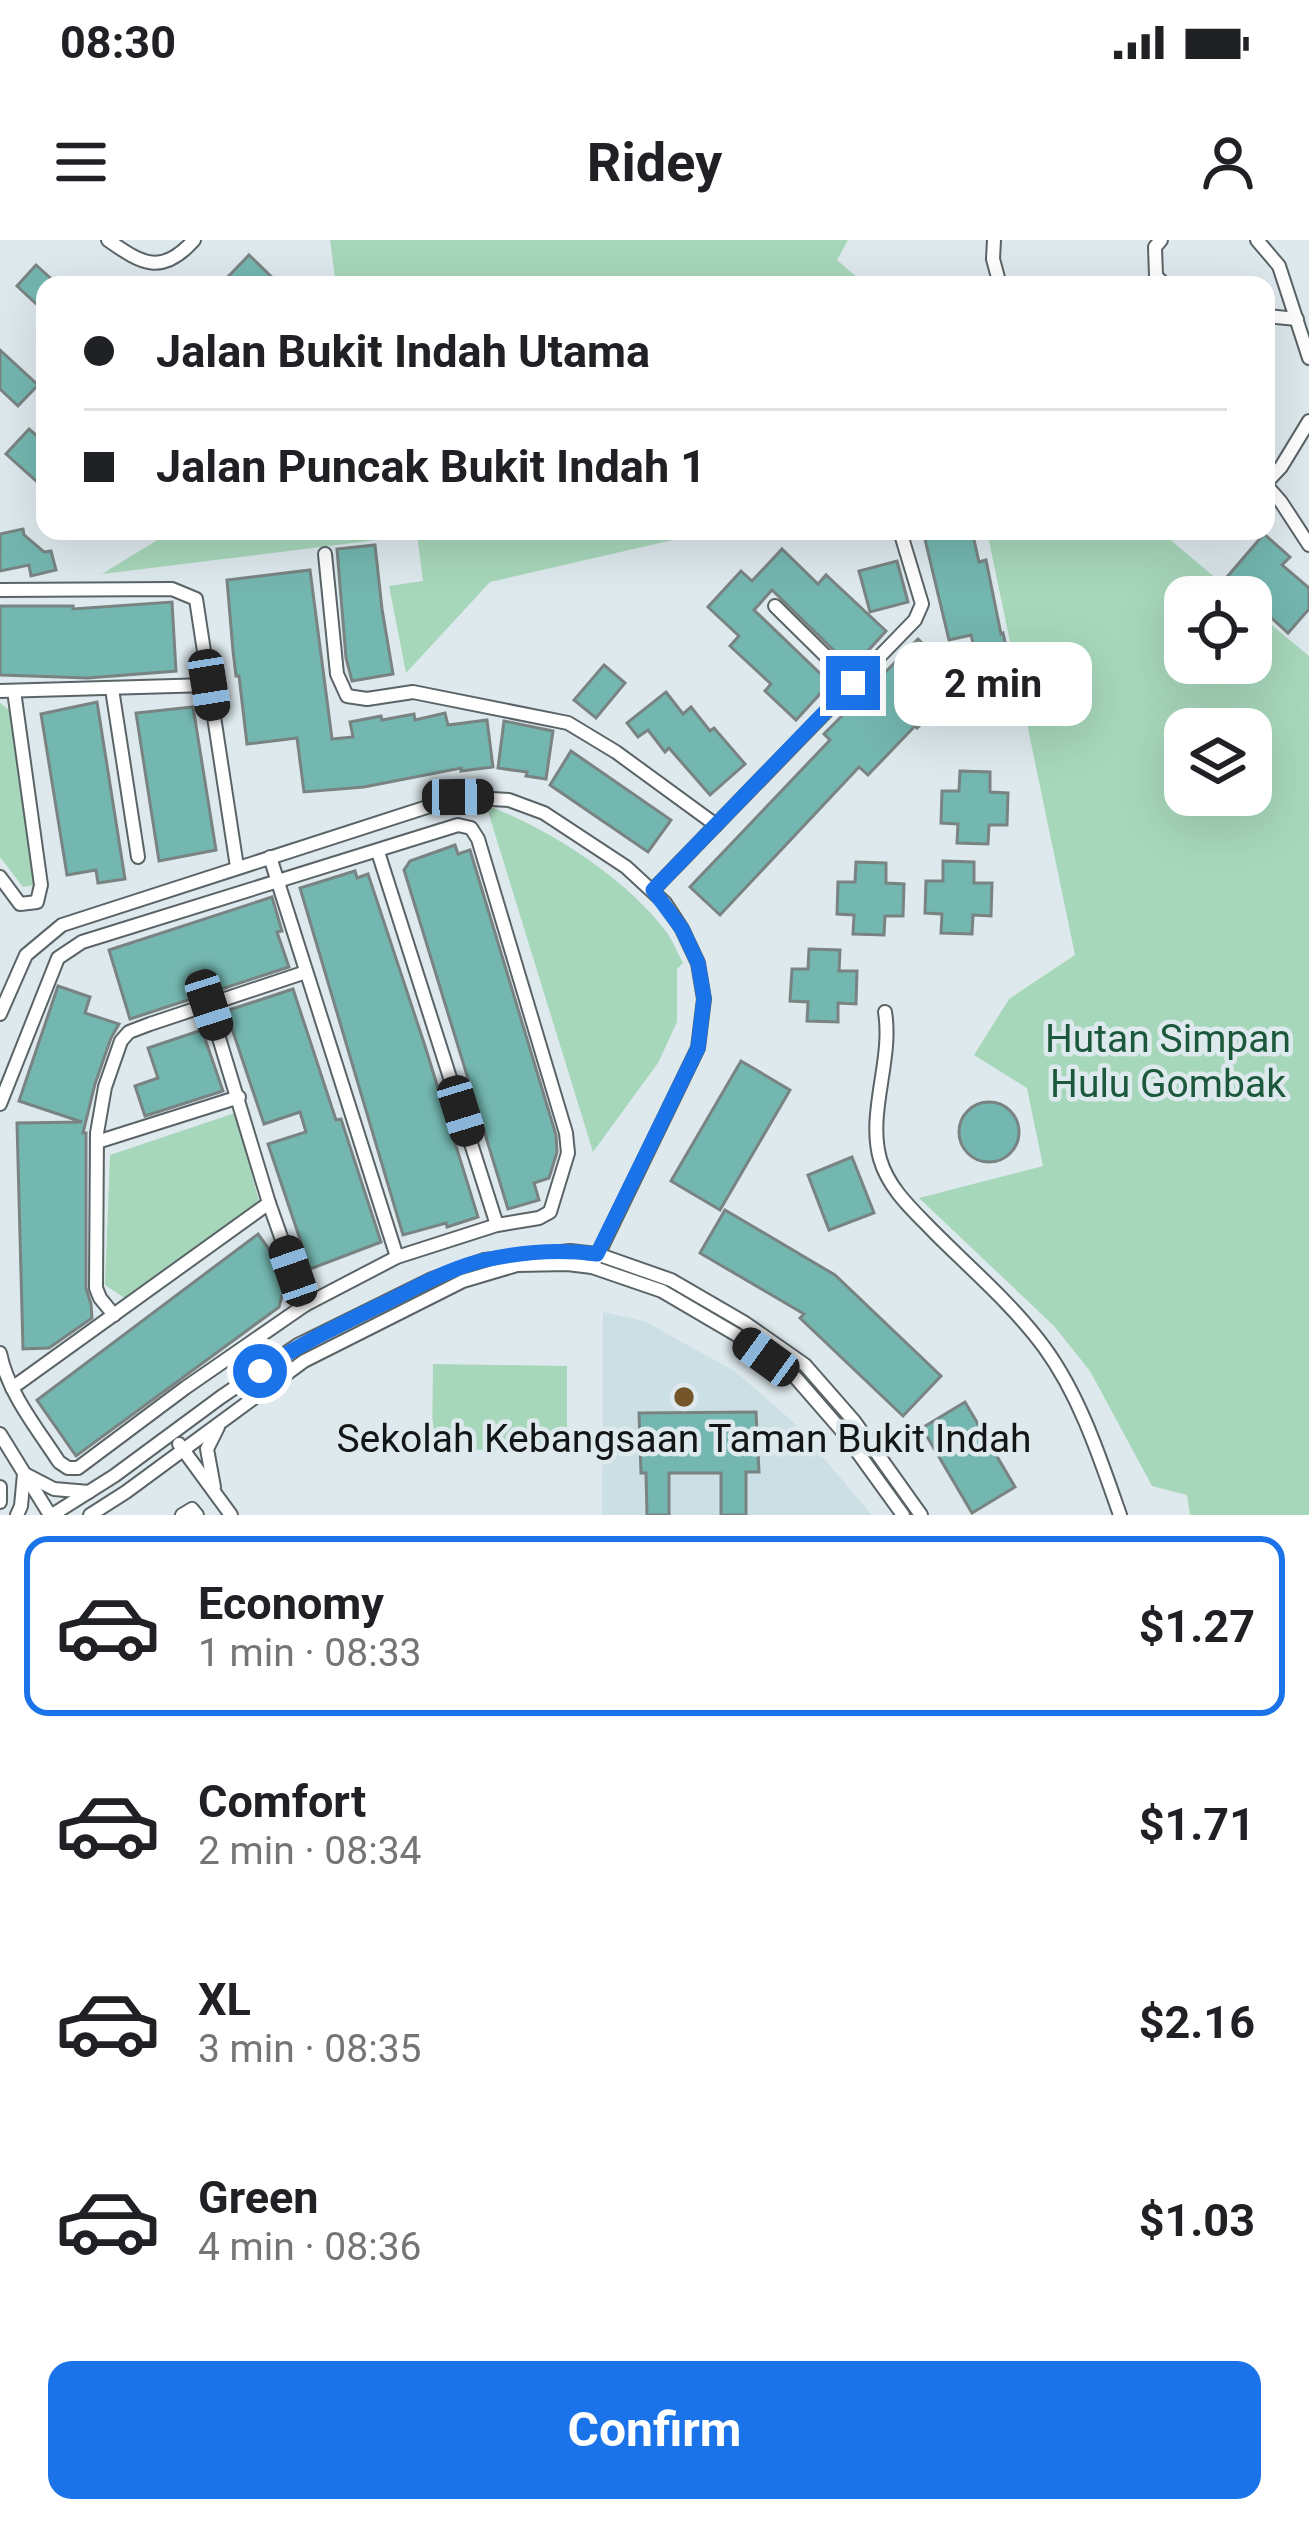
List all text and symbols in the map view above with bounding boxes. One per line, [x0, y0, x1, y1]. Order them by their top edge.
text: 08:30 [60, 16, 176, 69]
icon: menu [48, 129, 114, 195]
icon: person [1195, 129, 1261, 195]
text: Ridey [587, 131, 722, 194]
text: Jalan Bukit Indah Utama [156, 325, 650, 378]
text: Jalan Puncak Bukit Indah 1 [156, 440, 706, 493]
map controls [1164, 576, 1272, 816]
button: locate [1164, 576, 1272, 684]
callout: 2 min [895, 641, 1093, 725]
car [186, 647, 232, 723]
route end [826, 656, 880, 710]
text: 2 min [944, 661, 1042, 707]
button: layers [1164, 708, 1272, 816]
car [422, 778, 494, 816]
car [181, 965, 237, 1045]
park label: Hutan Simpan Hulu Gombak [1045, 1016, 1291, 1107]
car [433, 1071, 489, 1151]
car [264, 1231, 322, 1311]
car [726, 1321, 806, 1393]
route start [233, 1344, 287, 1398]
marker: Sekolah Kebangsaan Taman Bukit Indah [671, 1384, 697, 1410]
place label: Sekolah Kebangsaan Taman Bukit Indah [336, 1416, 1032, 1462]
icon: car [54, 1572, 162, 1680]
text: Economy [198, 1577, 384, 1630]
text: $1.27 [1139, 1600, 1255, 1653]
text: 1 min · 08:33 [198, 1630, 421, 1676]
icon: car [54, 1770, 162, 1878]
text: Comfort [198, 1775, 366, 1828]
text: $1.71 [1139, 1798, 1255, 1851]
text: 2 min · 08:34 [198, 1828, 421, 1874]
icon: car [54, 1968, 162, 2076]
text: XL [198, 1973, 251, 2026]
text: $2.16 [1139, 1996, 1255, 2049]
text: 3 min · 08:35 [198, 2026, 421, 2072]
icon: car [54, 2166, 162, 2274]
text: Green [198, 2171, 319, 2224]
text: $1.03 [1139, 2194, 1255, 2247]
text: 4 min · 08:36 [198, 2224, 421, 2270]
button: Confirm [48, 2361, 1261, 2499]

